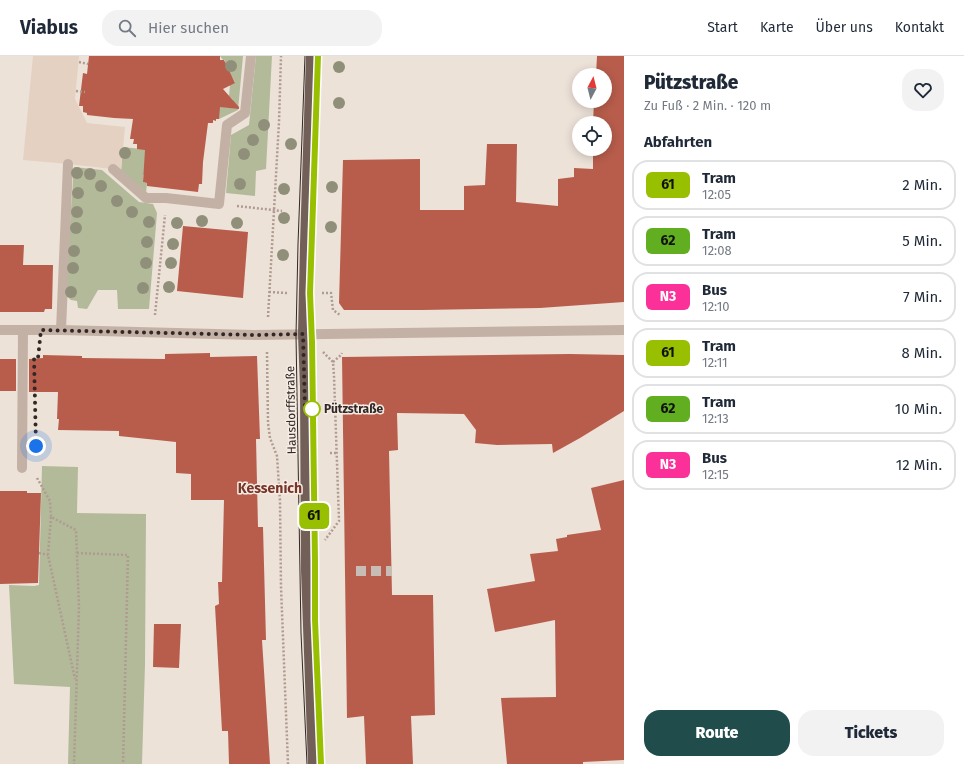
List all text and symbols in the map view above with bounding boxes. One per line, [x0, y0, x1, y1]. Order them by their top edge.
search box [102, 10, 382, 46]
text: Viabus [20, 16, 78, 39]
icon: search [116, 17, 138, 39]
text: Hier suchen [148, 19, 229, 37]
text: Start [707, 19, 738, 36]
text: Karte [760, 19, 794, 36]
text: Über uns [816, 19, 873, 36]
text: Kontakt [895, 19, 944, 36]
north arrow [572, 68, 612, 108]
map controls [572, 68, 612, 156]
button: heart [902, 69, 944, 111]
text: Pützstraße [644, 71, 738, 94]
text: Zu Fuß · 2 Min. · 120 m [644, 98, 771, 113]
button: locate [572, 116, 612, 156]
text: Abfahrten [644, 133, 712, 151]
text: Tram [702, 169, 736, 187]
text: 61 [661, 176, 675, 193]
text: 2 Min. [902, 176, 942, 194]
text: 12:05 [702, 187, 731, 202]
text: Tram [702, 225, 736, 243]
text: 62 [661, 232, 675, 249]
text: 5 Min. [902, 232, 942, 250]
text: 12:08 [702, 243, 732, 258]
text: Bus [702, 281, 727, 299]
text: N3 [660, 288, 676, 305]
text: 7 Min. [903, 288, 942, 306]
text: 12:10 [702, 299, 730, 314]
text: Tram [702, 337, 736, 355]
text: 61 [661, 344, 675, 361]
text: 8 Min. [901, 344, 942, 362]
text: 12:11 [702, 355, 728, 370]
street label: Hausdorffstraße [283, 366, 299, 454]
text: Tram [702, 393, 736, 411]
marker: Pützstraße [303, 400, 321, 418]
text: 62 [661, 400, 675, 417]
text: 10 Min. [895, 400, 942, 418]
place label: Pützstraße [324, 402, 383, 416]
text: 12:13 [702, 411, 729, 426]
your location [26, 436, 46, 456]
text: Bus [702, 449, 727, 467]
text: N3 [660, 456, 676, 473]
text: 12 Min. [896, 456, 942, 474]
text: 12:15 [702, 467, 729, 482]
district label: Kessenich [238, 480, 302, 497]
line badge: 61 [296, 503, 332, 529]
text: 61 [307, 507, 321, 524]
button: Route [644, 710, 790, 756]
button: Tickets [798, 710, 944, 756]

